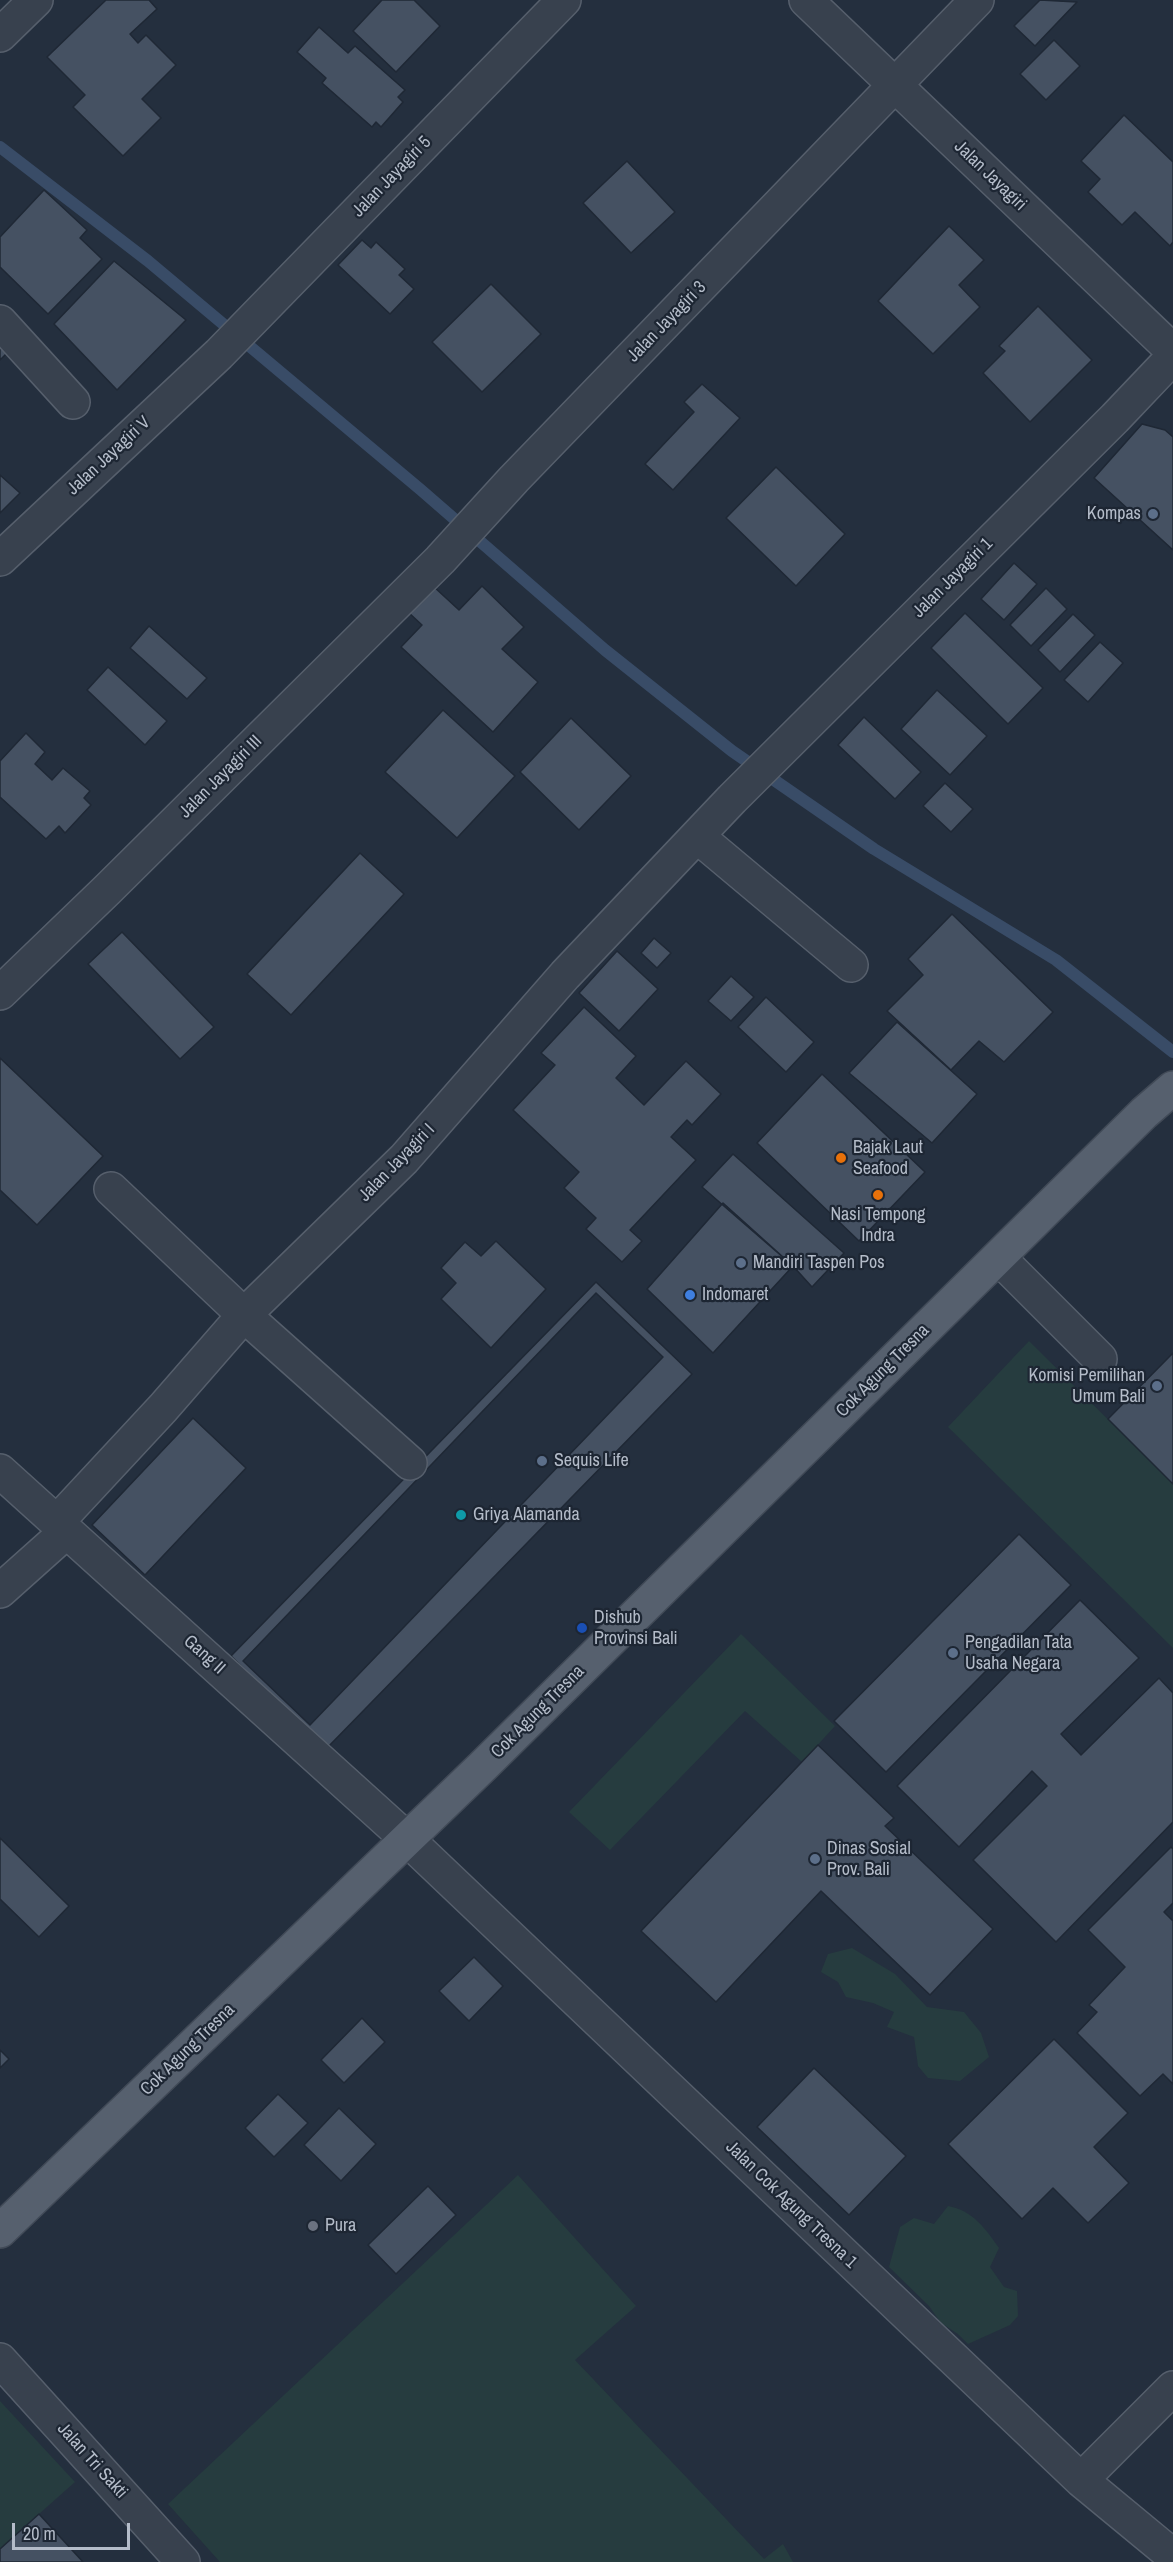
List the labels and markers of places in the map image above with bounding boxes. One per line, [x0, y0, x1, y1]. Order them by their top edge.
place label: Kompas [1087, 503, 1141, 525]
marker: Kompas [1146, 507, 1160, 521]
place label: Bajak Laut Seafood [853, 1137, 923, 1180]
marker: Bajak Laut Seafood [834, 1151, 848, 1165]
marker: Nasi Tempong Indra [871, 1188, 885, 1202]
place label: Nasi Tempong Indra [830, 1204, 926, 1246]
place label: Mandiri Taspen Pos [753, 1252, 885, 1274]
marker: Mandiri Taspen Pos [734, 1256, 748, 1270]
place label: Indomaret [702, 1284, 768, 1306]
marker: Indomaret [683, 1288, 697, 1302]
place label: Komisi Pemilihan Umum Bali [1029, 1365, 1145, 1408]
marker: Komisi Pemilihan Umum Bali [1150, 1379, 1164, 1393]
place label: Sequis Life [554, 1450, 629, 1472]
marker: Sequis Life [535, 1454, 549, 1468]
place label: Griya Alamanda [473, 1504, 580, 1526]
marker: Griya Alamanda [454, 1508, 468, 1522]
place label: Dishub Provinsi Bali [594, 1607, 678, 1650]
marker: Dishub Provinsi Bali [575, 1621, 589, 1635]
place label: Pengadilan Tata Usaha Negara [965, 1632, 1072, 1674]
marker: Pengadilan Tata Usaha Negara [946, 1646, 960, 1660]
place label: Dinas Sosial Prov. Bali [827, 1838, 911, 1880]
marker: Dinas Sosial Prov. Bali [808, 1852, 822, 1866]
place label: Pura [325, 2215, 356, 2237]
marker: Pura [306, 2219, 320, 2233]

